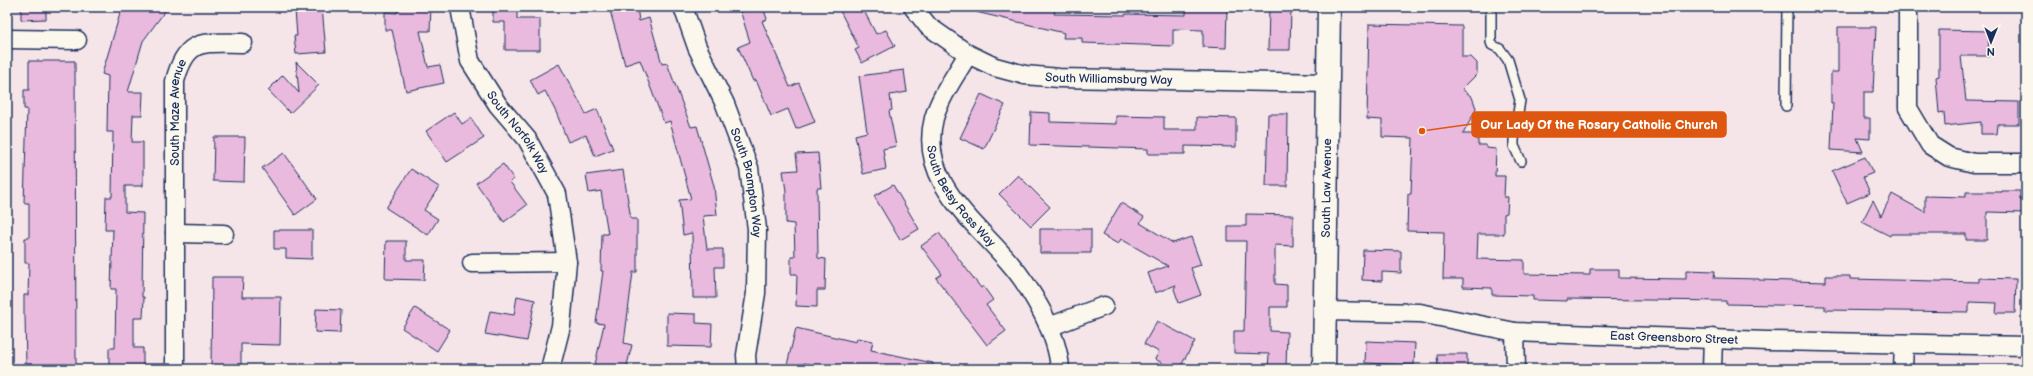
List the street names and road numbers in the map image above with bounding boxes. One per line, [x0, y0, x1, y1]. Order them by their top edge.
street label: South Maze Avenue [168, 57, 190, 166]
street label: South Williamsburg Way [1044, 70, 1173, 88]
street label: South Norfolk Way [483, 88, 552, 177]
street label: South Brampton Way [727, 126, 764, 238]
street label: South Law Avenue [1319, 138, 1335, 238]
street label: South Betsy Ross Way [923, 145, 999, 251]
street label: East Greensboro Street [1610, 328, 1739, 348]

